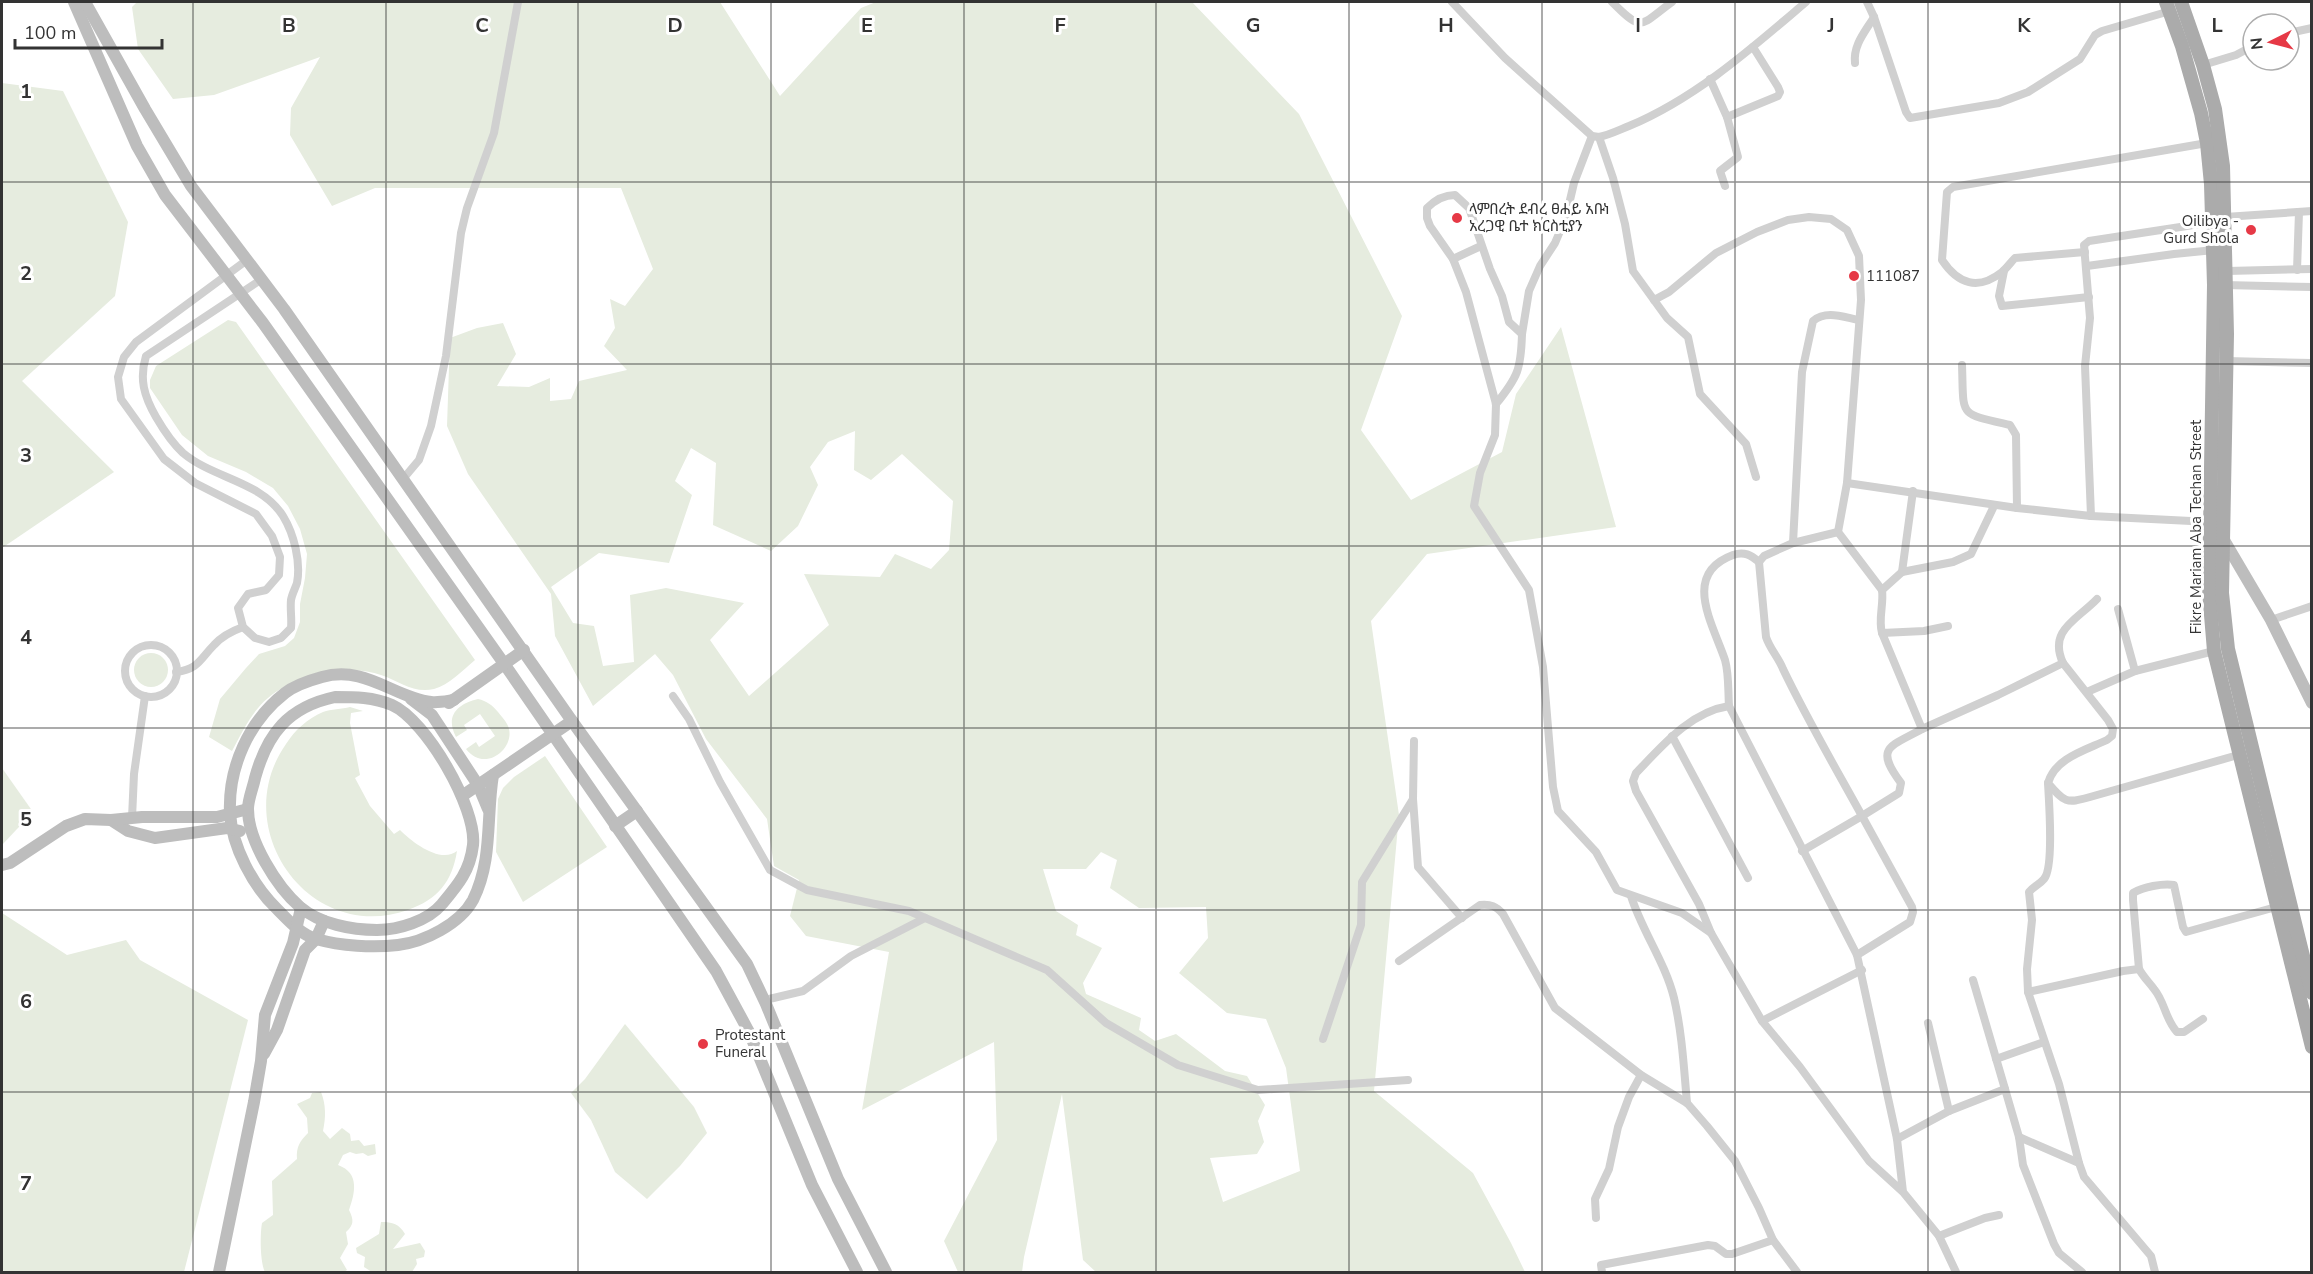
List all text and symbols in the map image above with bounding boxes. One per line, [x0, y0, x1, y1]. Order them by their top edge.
scale bar [15, 12, 162, 50]
text: B [282, 12, 296, 39]
text: C [475, 12, 489, 39]
text: D [667, 12, 683, 39]
text: E [861, 12, 873, 39]
text: F [1054, 12, 1066, 39]
text: G [1246, 12, 1260, 39]
text: H [1438, 12, 1454, 39]
text: I [1635, 12, 1641, 39]
text: J [1826, 12, 1835, 39]
text: K [2017, 12, 2031, 39]
text: L [2211, 12, 2223, 39]
north arrow [2241, 12, 2301, 72]
text: 100 m [24, 21, 76, 45]
text: N [2246, 36, 2269, 51]
text: 1 [20, 78, 32, 105]
place label: ላምበረት ደብረ ፀሐይ አቡነ አረጋዊ ቤተ ክርስቲያን [1469, 199, 1610, 236]
marker: ላምበረት ደብረ ፀሐይ አቡነ አረጋዊ ቤተ ክርስቲያን [1450, 211, 1464, 225]
place label: Oilibya - Gurd Shola [2163, 211, 2239, 248]
marker: Oilibya - Gurd Shola [2244, 223, 2258, 237]
text: 2 [20, 260, 32, 287]
place label: 111087 [1866, 266, 1920, 286]
marker: 111087 [1847, 269, 1861, 283]
street label: Fikre Mariam Aba Techan Street [2186, 419, 2206, 634]
text: 3 [20, 442, 32, 469]
text: 4 [20, 624, 32, 651]
text: 5 [20, 806, 32, 833]
text: 6 [20, 988, 32, 1015]
place label: Protestant Funeral [715, 1025, 786, 1062]
marker: Protestant Funeral [696, 1037, 710, 1051]
text: 7 [20, 1170, 32, 1197]

